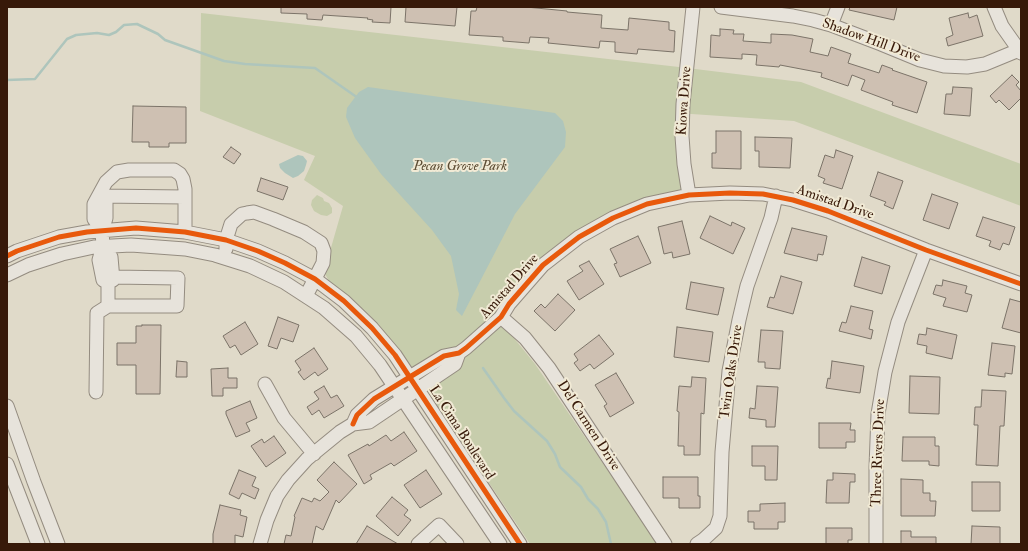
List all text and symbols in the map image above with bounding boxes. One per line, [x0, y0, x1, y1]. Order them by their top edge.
street label: Shadow Hill Drive [820, 15, 922, 67]
street label: Kiowa Drive [674, 66, 696, 136]
park label: Pecan Grove Park [413, 159, 507, 175]
street label: Amistad Drive [794, 182, 876, 224]
street label: Amistad Drive [477, 251, 543, 323]
street label: Twin Oaks Drive [717, 324, 747, 420]
street label: Del Carmen Drive [553, 378, 623, 474]
street label: La Cima Boulevard [424, 383, 498, 483]
street label: Three Rivers Drive [869, 399, 889, 507]

